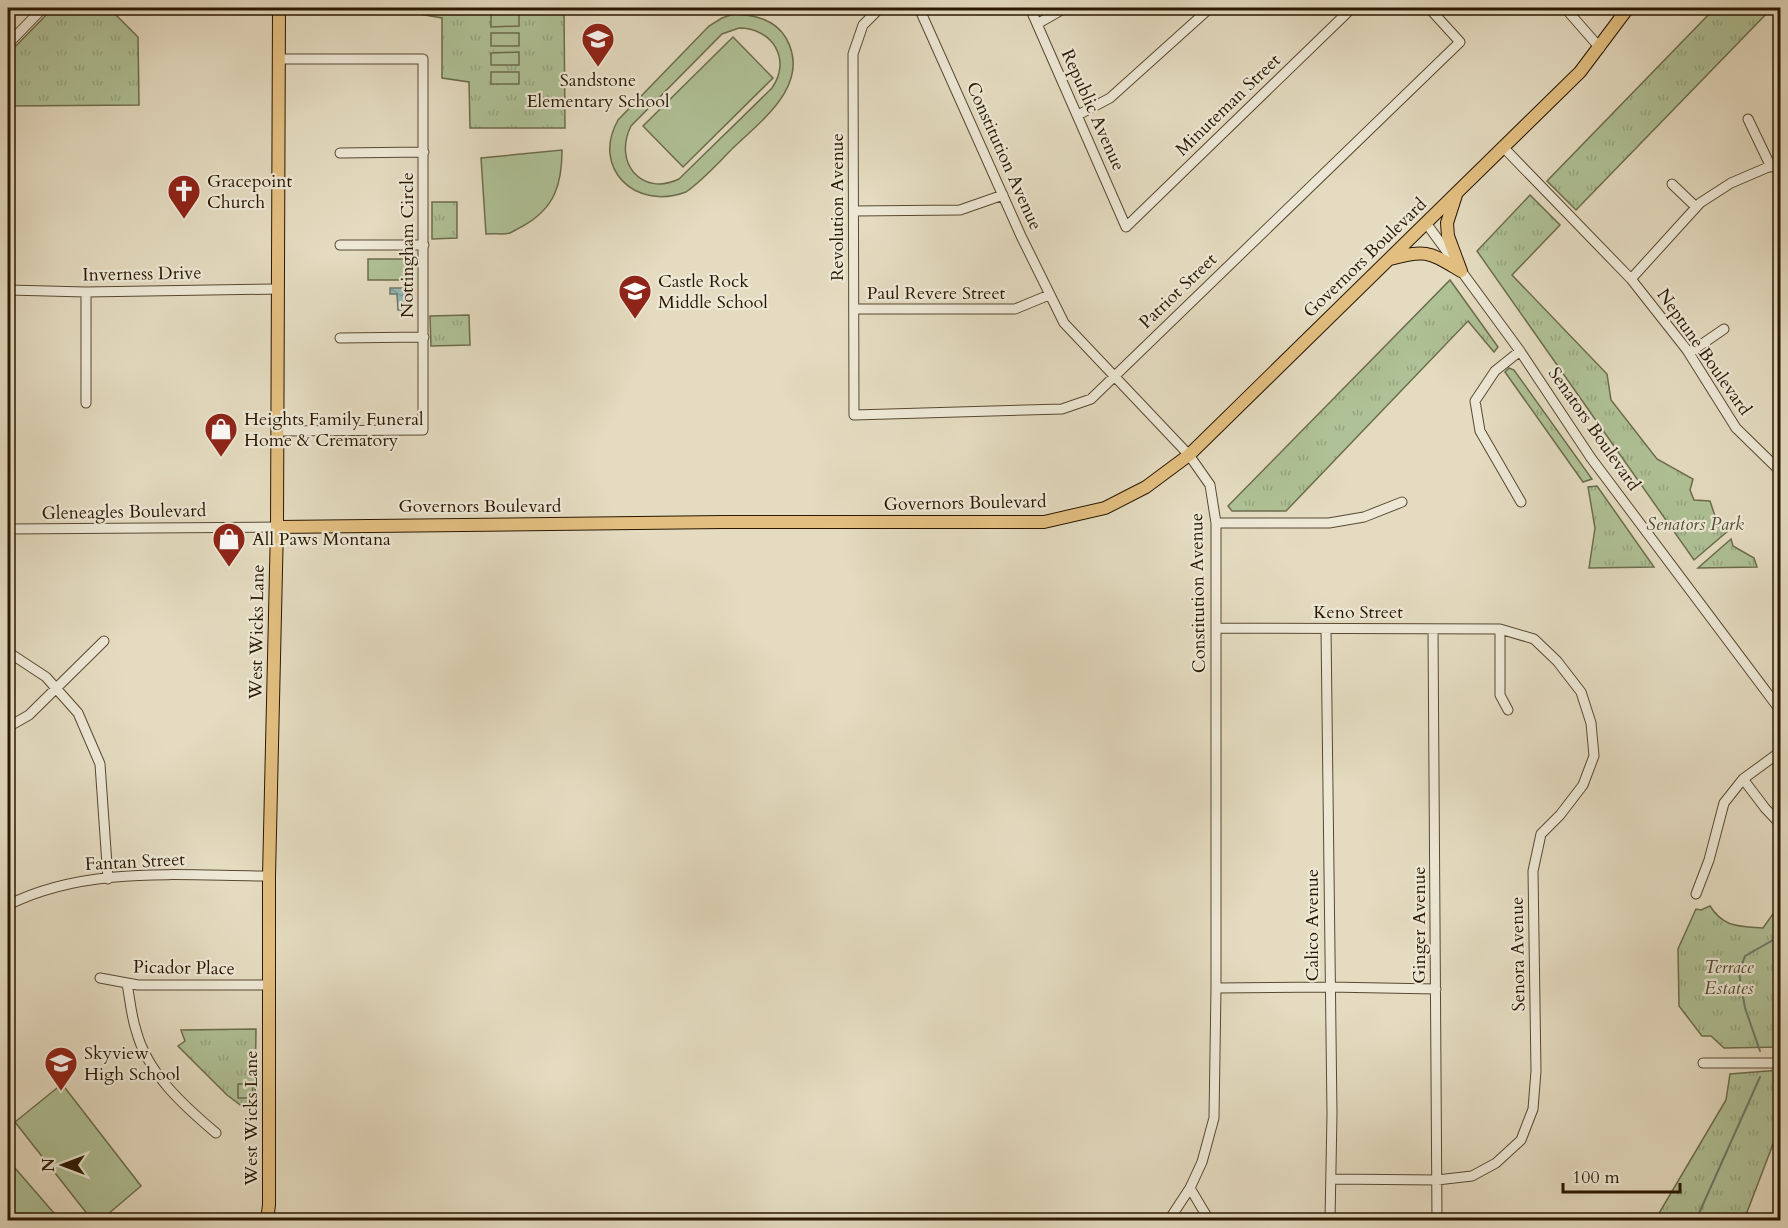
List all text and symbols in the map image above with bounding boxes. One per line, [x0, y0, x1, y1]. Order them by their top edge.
school or university icon: Sandstone Elementary School [580, 21, 616, 68]
street label: Republic Avenue [1055, 45, 1131, 175]
street label: Minuteman Street [1170, 48, 1286, 162]
place label: Sandstone Elementary School [526, 68, 670, 114]
street label: Constitution Avenue [960, 78, 1048, 234]
street label: Revolution Avenue [825, 133, 850, 281]
place label: Gracepoint Church [207, 169, 293, 215]
street label: Nottingham Circle [395, 172, 420, 318]
church icon: Gracepoint Church [166, 173, 202, 220]
street label: Governors Boulevard [1298, 192, 1433, 324]
street label: Patriot Street [1134, 247, 1223, 334]
street label: Inverness Drive [82, 260, 202, 288]
place label: Castle Rock Middle School [658, 269, 768, 315]
school or university icon: Castle Rock Middle School [617, 273, 653, 320]
street label: Paul Revere Street [867, 281, 1006, 306]
street label: Neptune Boulevard [1651, 284, 1757, 421]
street label: Senators Boulevard [1542, 362, 1646, 496]
place label: Heights Family Funeral Home & Crematory [244, 407, 424, 453]
shop icon: Heights Family Funeral Home & Crematory [203, 411, 239, 458]
street label: Governors Boulevard [883, 489, 1047, 517]
street label: Governors Boulevard [399, 494, 562, 519]
street label: Gleneagles Boulevard [42, 498, 207, 526]
park label: Senators Park [1646, 512, 1744, 537]
street label: Constitution Avenue [1184, 513, 1212, 673]
shop icon: All Paws Montana [211, 521, 247, 568]
place label: All Paws Montana [252, 527, 391, 552]
street label: West Wicks Lane [243, 564, 271, 701]
street label: Keno Street [1313, 600, 1403, 625]
street label: Fantan Street [84, 847, 186, 877]
street label: Ginger Avenue [1407, 866, 1432, 984]
street label: Calico Avenue [1300, 869, 1325, 981]
street label: Senora Avenue [1505, 896, 1531, 1012]
street label: Picador Place [133, 955, 235, 981]
park label: Terrace Estates [1704, 955, 1755, 1001]
place label: Skyview High School [84, 1041, 180, 1087]
school or university icon: Skyview High School [43, 1045, 79, 1092]
street label: West Wicks Lane [239, 1050, 264, 1187]
north arrow [33, 1135, 93, 1195]
scale bar [1563, 1156, 1680, 1194]
text: N [38, 1158, 60, 1172]
text: 100 m [1572, 1165, 1620, 1190]

